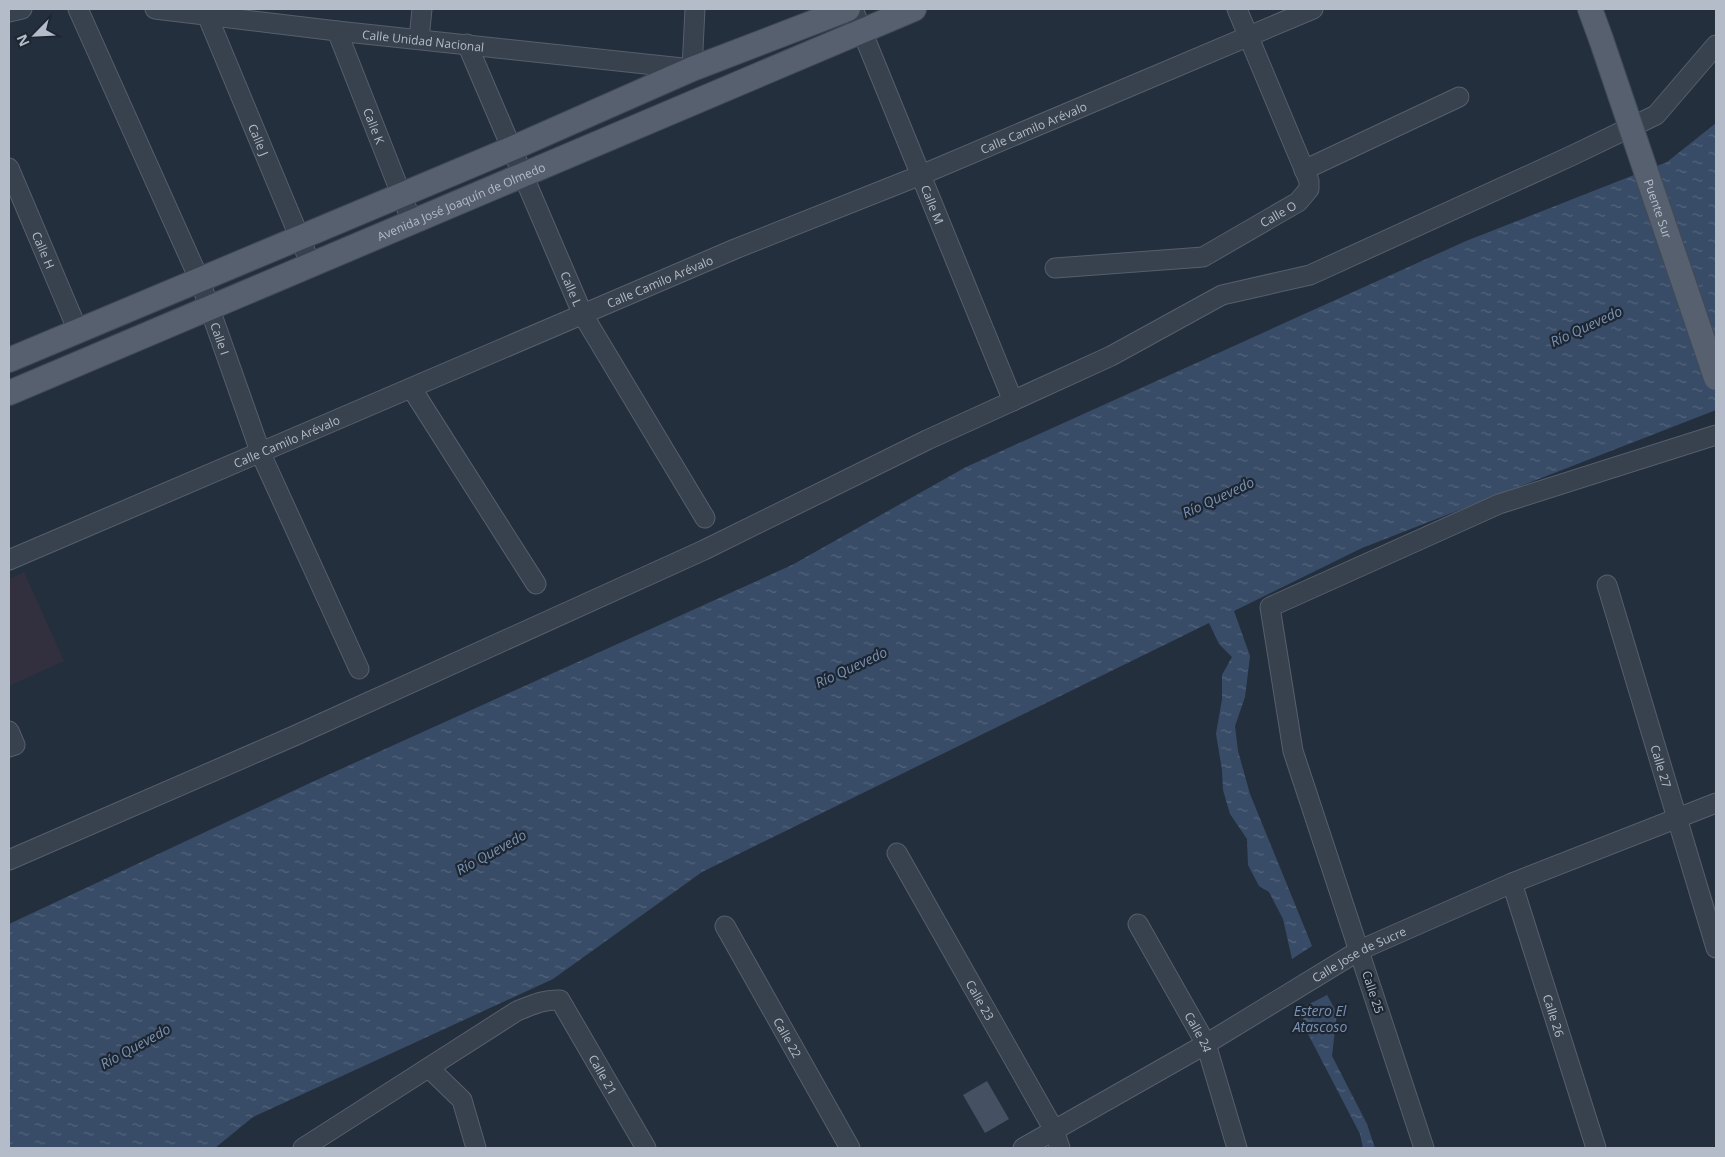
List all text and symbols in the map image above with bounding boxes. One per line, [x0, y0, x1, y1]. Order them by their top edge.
north arrow [10, 10, 60, 60]
street label: Calle Unidad Nacional [361, 25, 485, 55]
text: N [12, 31, 34, 50]
street label: Calle Camilo Arévalo [978, 97, 1089, 157]
street label: Calle K [360, 105, 389, 147]
street label: Calle J [245, 121, 273, 158]
street label: Avenida José Joaquín de Olmedo [374, 158, 548, 244]
street label: Puente Sur [1641, 177, 1676, 241]
street label: Calle M [917, 182, 948, 227]
street label: Calle O [1257, 196, 1299, 231]
street label: Calle H [28, 229, 59, 271]
street label: Calle Camilo Arévalo [604, 251, 716, 311]
street label: Calle L [557, 268, 587, 309]
water label: Río Quevedo [1547, 301, 1625, 351]
street label: Calle I [207, 320, 234, 357]
street label: Calle Camilo Arévalo [231, 411, 342, 471]
water label: Río Quevedo [1179, 472, 1257, 522]
water label: Río Quevedo [812, 642, 890, 692]
street label: Calle 27 [1647, 743, 1676, 790]
water label: Río Quevedo [452, 825, 530, 879]
street label: Calle Jose de Sucre [1308, 922, 1409, 986]
street label: Calle 25 [1358, 969, 1388, 1016]
street label: Calle 23 [962, 977, 999, 1023]
street label: Calle 26 [1539, 992, 1569, 1039]
water label: Estero El Atascoso [1292, 1001, 1347, 1036]
street label: Calle 24 [1181, 1009, 1216, 1054]
street label: Calle 22 [770, 1014, 806, 1061]
water label: Río Quevedo [96, 1019, 174, 1073]
street label: Calle 21 [585, 1051, 622, 1098]

